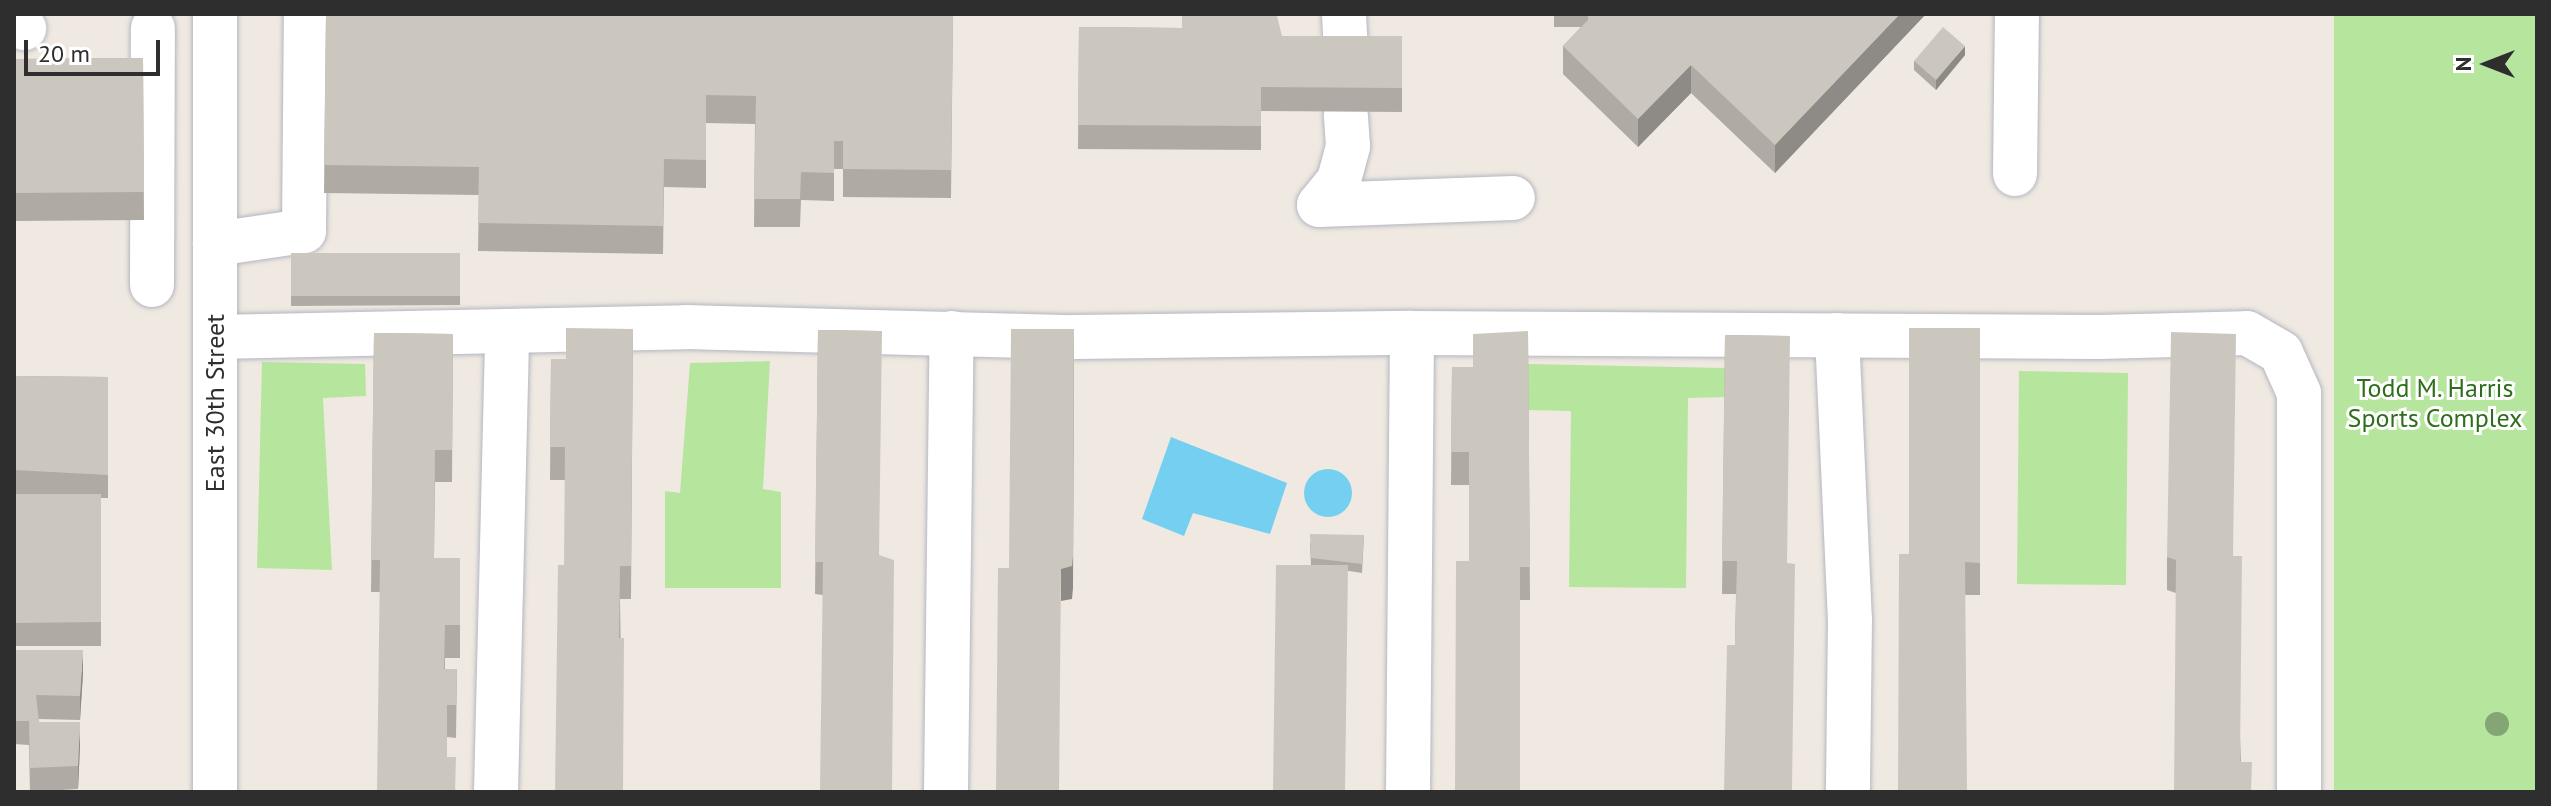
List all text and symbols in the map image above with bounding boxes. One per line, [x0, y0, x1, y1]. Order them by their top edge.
scale bar [28, 24, 164, 74]
north arrow [2447, 24, 2527, 104]
text: 20 m [38, 38, 90, 69]
text: N [2449, 57, 2477, 71]
street label: East 30th Street [199, 314, 231, 492]
park label: Todd M. Harris Sports Complex [2348, 372, 2522, 434]

